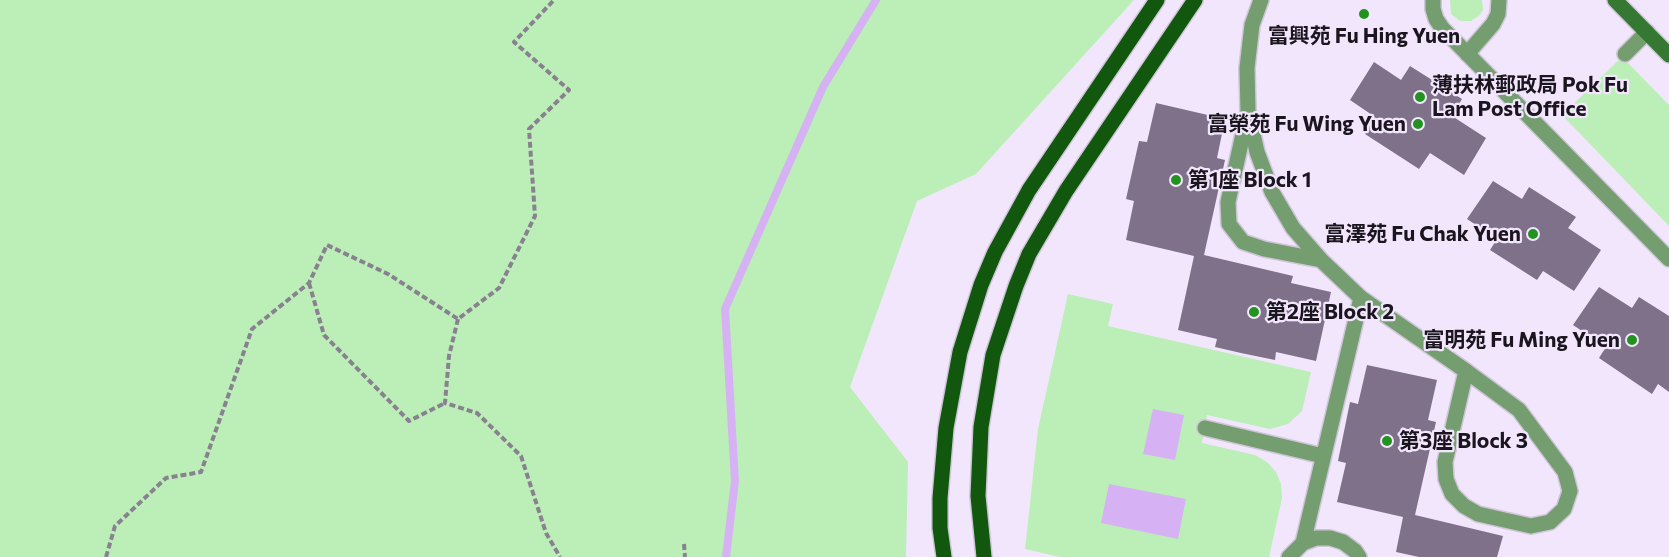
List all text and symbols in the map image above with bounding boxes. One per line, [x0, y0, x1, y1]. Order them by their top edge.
marker: 富興苑 Fu Hing Yuen [1357, 7, 1371, 21]
place label: 富興苑 Fu Hing Yuen [1268, 23, 1460, 49]
place label: 薄扶林郵政局 Pok Fu Lam Post Office [1432, 72, 1628, 122]
marker: 薄扶林郵政局 Pok Fu Lam Post Office [1413, 90, 1427, 104]
place label: 富榮苑 Fu Wing Yuen [1207, 111, 1406, 137]
marker: 富榮苑 Fu Wing Yuen [1411, 117, 1425, 131]
place label: 第1座 Block 1 [1188, 167, 1311, 193]
marker: 第1座 Block 1 [1169, 173, 1183, 187]
place label: 富澤苑 Fu Chak Yuen [1324, 221, 1521, 247]
marker: 富澤苑 Fu Chak Yuen [1526, 227, 1540, 241]
place label: 第2座 Block 2 [1266, 299, 1394, 325]
marker: 第2座 Block 2 [1247, 305, 1261, 319]
place label: 富明苑 Fu Ming Yuen [1423, 327, 1620, 353]
marker: 富明苑 Fu Ming Yuen [1625, 333, 1639, 347]
place label: 第3座 Block 3 [1399, 428, 1528, 454]
marker: 第3座 Block 3 [1380, 434, 1394, 448]

